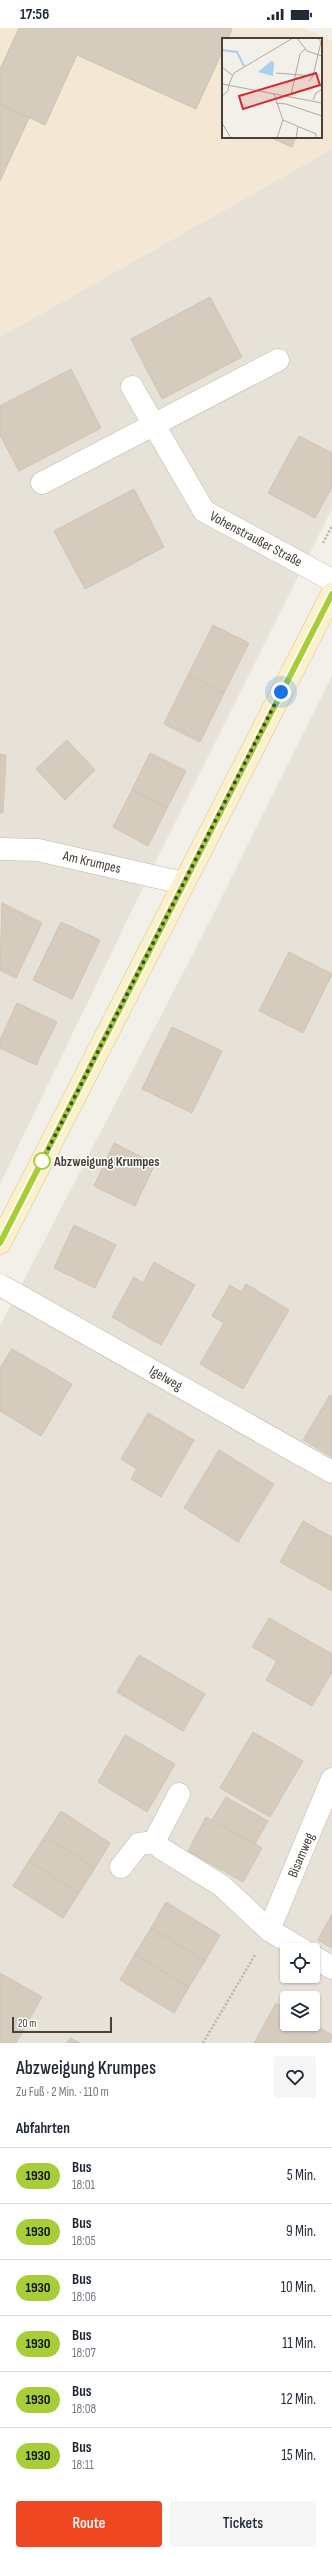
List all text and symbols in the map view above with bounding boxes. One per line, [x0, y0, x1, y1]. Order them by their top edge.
text: 17:56 [20, 5, 49, 24]
inset map [222, 38, 322, 138]
street label: Vohenstraußer Straße [207, 507, 305, 571]
your location [271, 682, 291, 702]
street label: Am Krumpes [60, 847, 123, 877]
marker: Abzweigung Krumpes [33, 1152, 51, 1170]
place label: Abzweigung Krumpes [53, 1153, 160, 1170]
street label: Igelweg [146, 1362, 186, 1394]
street label: Bisamweg [284, 1830, 318, 1880]
map controls [280, 1943, 320, 2031]
button: locate [280, 1943, 320, 1983]
button: layers [280, 1991, 320, 2031]
scale bar [12, 2015, 112, 2034]
text: 20 m [18, 2017, 36, 2030]
button: heart [274, 2056, 316, 2098]
text: Abzweigung Krumpes [16, 2057, 156, 2080]
text: Zu Fuß · 2 Min. · 110 m [16, 2084, 109, 2100]
text: Abfahrten [16, 2119, 70, 2138]
text: Bus [72, 2158, 91, 2177]
text: 5 Min. [287, 2166, 316, 2185]
text: 1930 [25, 2167, 51, 2184]
text: 18:01 [72, 2177, 95, 2193]
text: Bus [72, 2214, 91, 2233]
text: 9 Min. [286, 2222, 316, 2241]
text: 1930 [25, 2223, 51, 2240]
text: 18:05 [72, 2233, 96, 2249]
text: Bus [72, 2270, 91, 2289]
text: 10 Min. [281, 2278, 316, 2297]
text: 1930 [25, 2279, 51, 2296]
text: 18:06 [72, 2289, 96, 2305]
text: Bus [72, 2326, 91, 2345]
text: 11 Min. [282, 2334, 316, 2353]
text: 1930 [25, 2335, 51, 2352]
text: 18:07 [72, 2345, 96, 2361]
text: Bus [72, 2382, 91, 2401]
text: 12 Min. [281, 2390, 316, 2409]
text: 1930 [25, 2391, 51, 2408]
text: 18:08 [72, 2401, 96, 2417]
text: Bus [72, 2438, 91, 2457]
text: 15 Min. [281, 2446, 316, 2465]
text: 1930 [25, 2447, 51, 2464]
text: 18:11 [72, 2457, 94, 2473]
button: Route [16, 2501, 162, 2547]
button: Tickets [170, 2501, 316, 2547]

